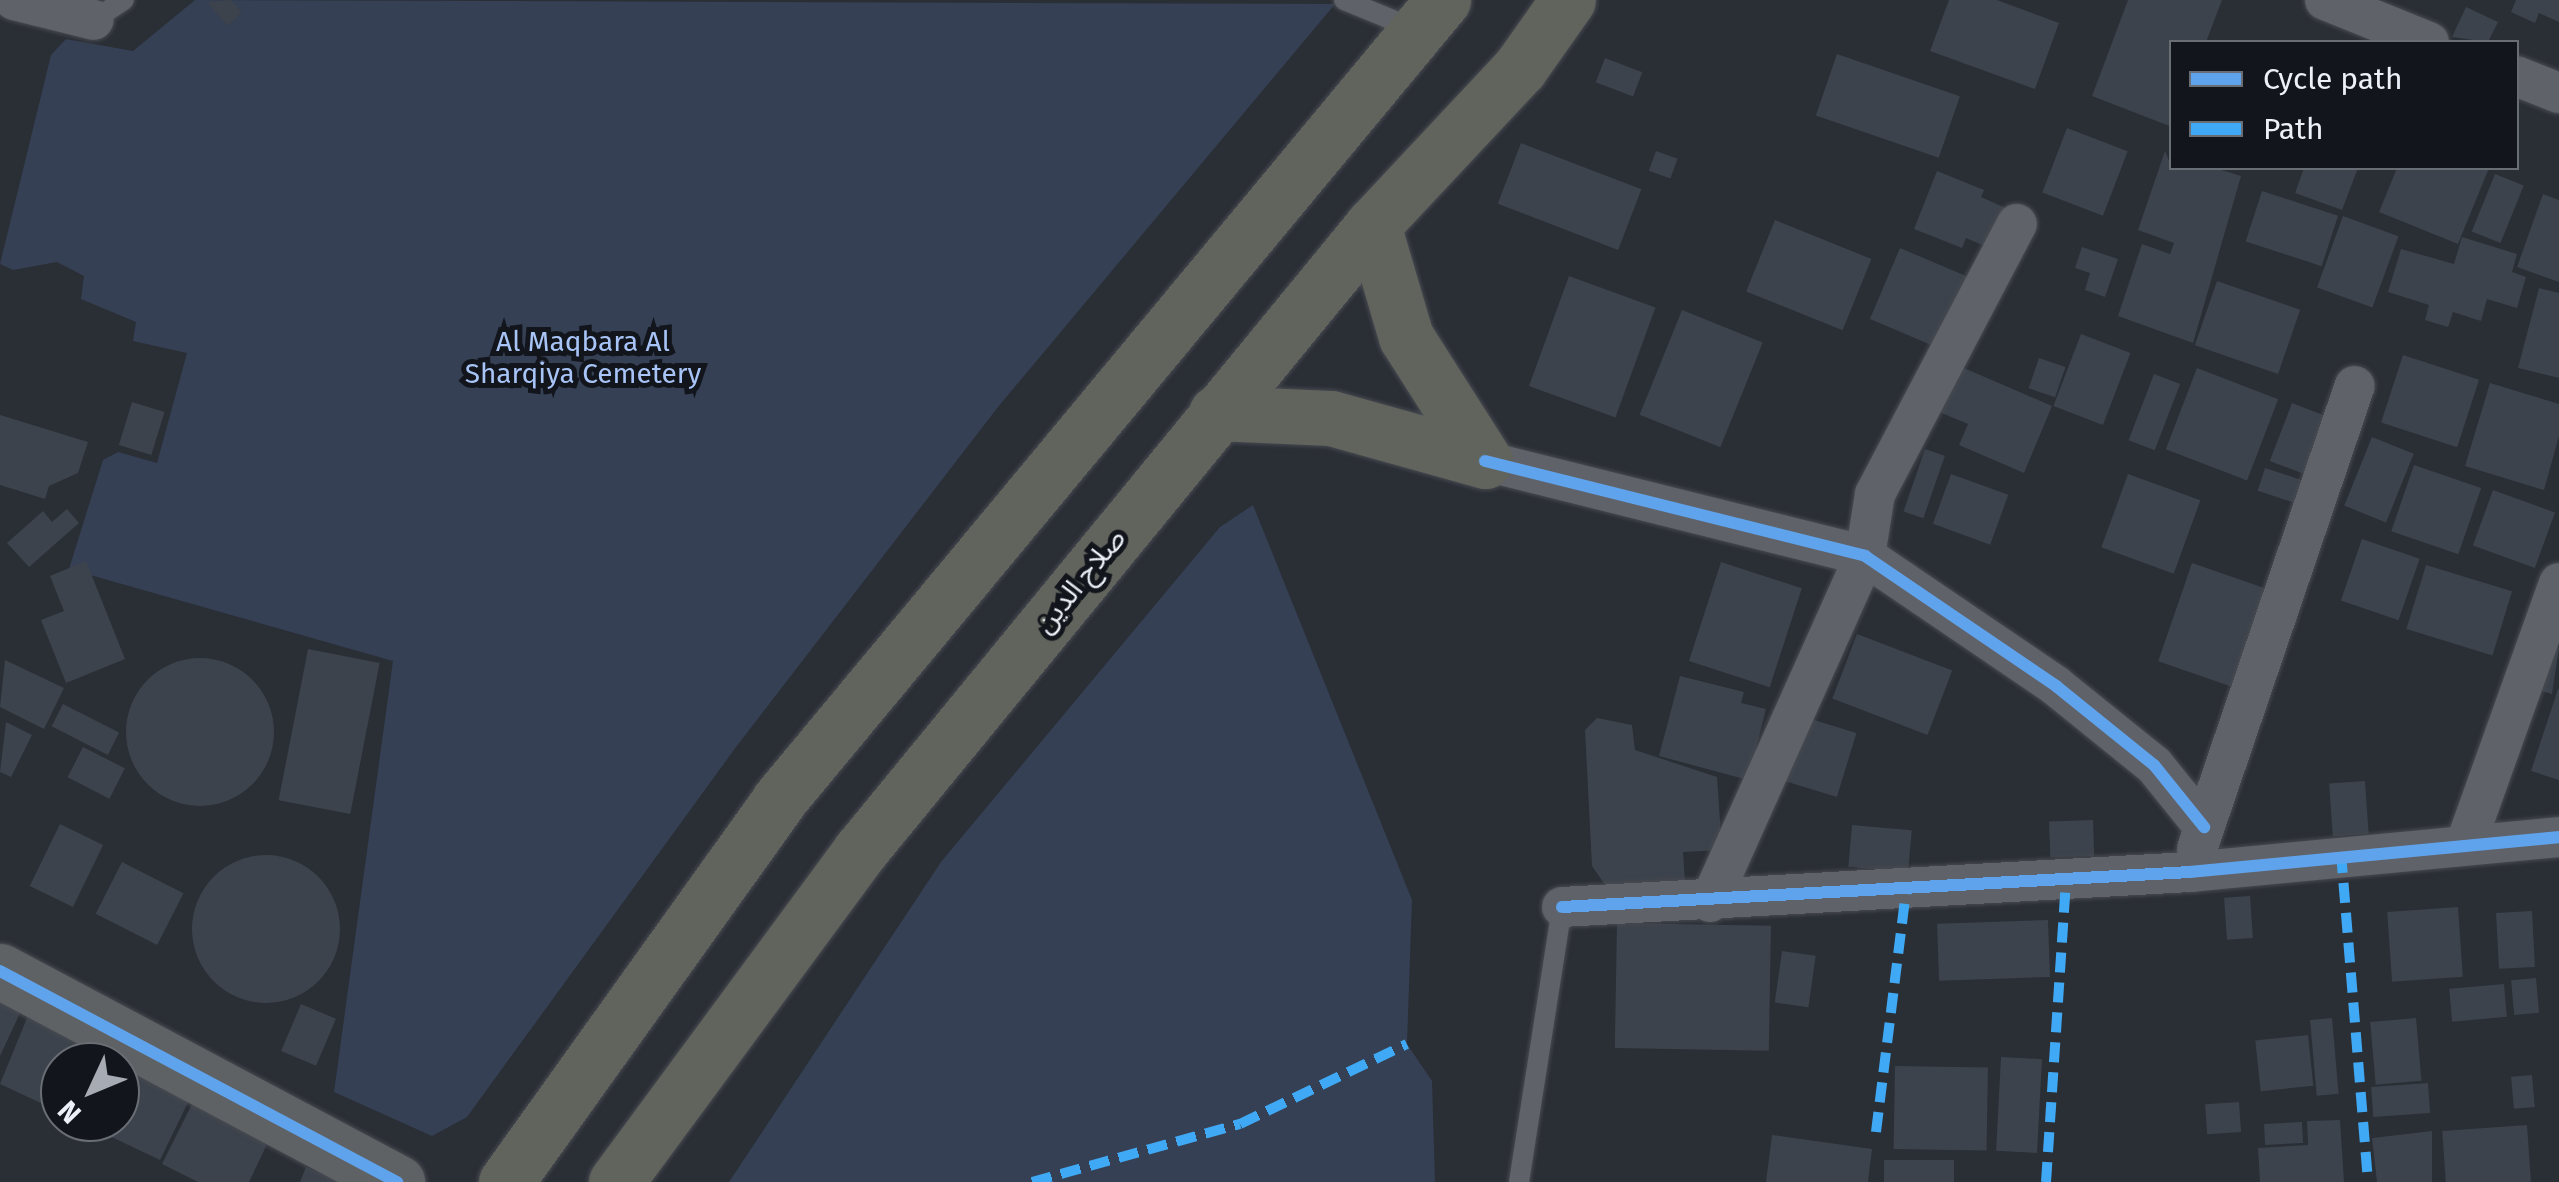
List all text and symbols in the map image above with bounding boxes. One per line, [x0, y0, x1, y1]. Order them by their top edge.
legend [2169, 40, 2519, 170]
text: Cycle path [2263, 61, 2402, 97]
text: Path [2263, 111, 2324, 147]
park label: Al Maqbara Al Sharqiya Cemetery [465, 325, 701, 391]
street label: صلاح الدين [1028, 522, 1132, 640]
north arrow [40, 1042, 140, 1142]
text: N [51, 1094, 88, 1130]

